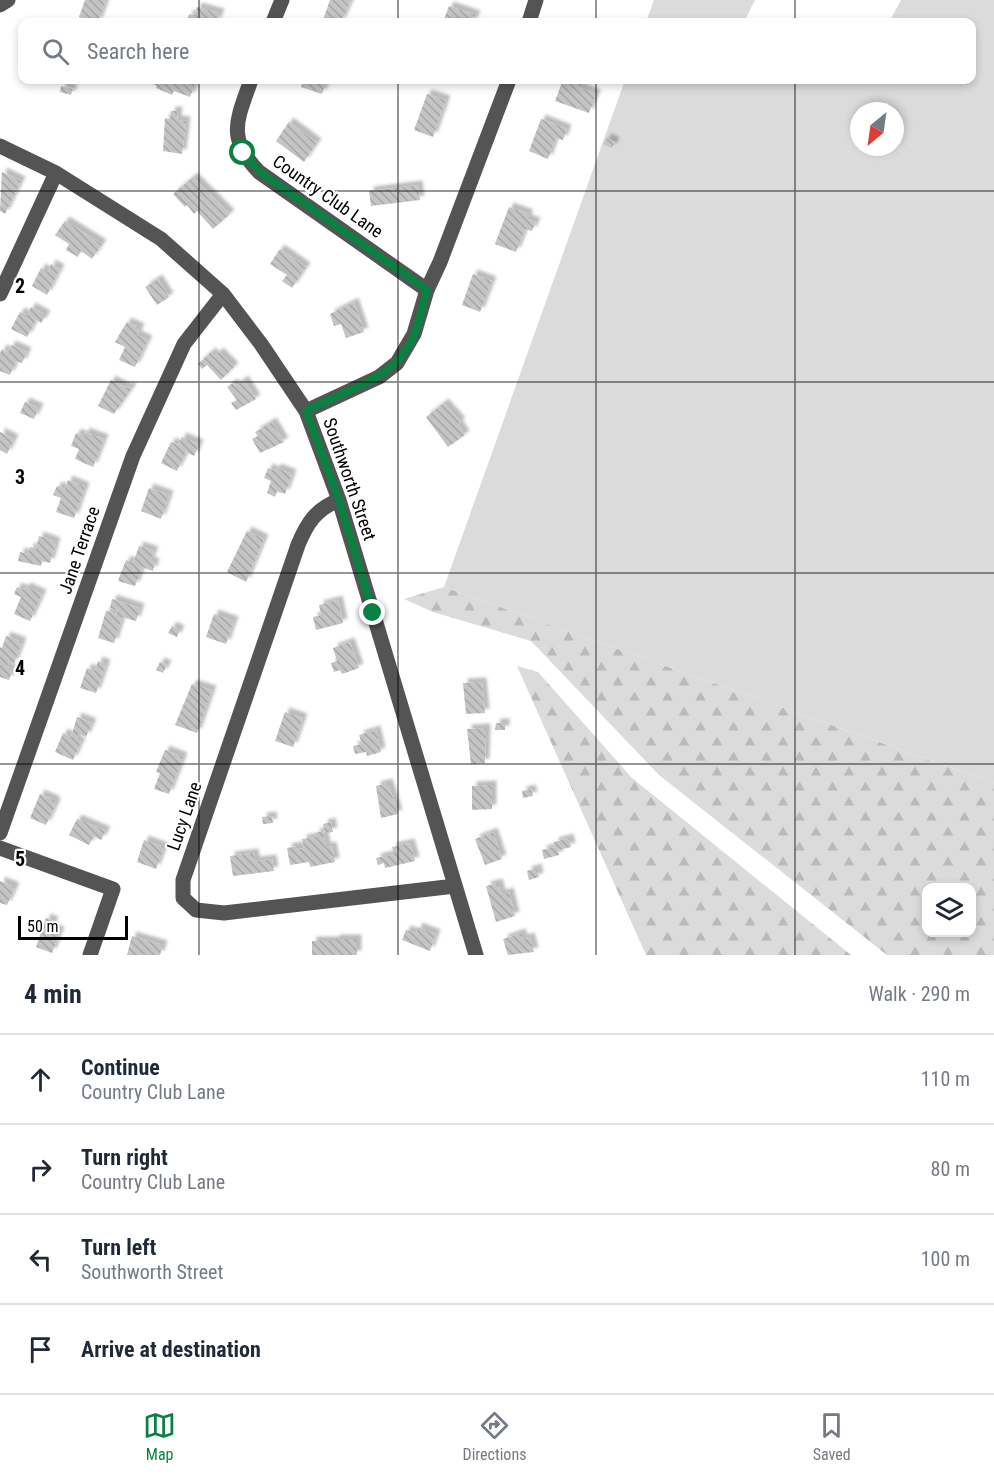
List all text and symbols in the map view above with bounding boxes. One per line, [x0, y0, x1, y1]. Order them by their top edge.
search box [18, 18, 976, 84]
icon: search [39, 35, 72, 68]
text: Search here [87, 39, 189, 64]
north arrow [850, 102, 904, 156]
route start [229, 139, 255, 165]
street label: Country Club Lane [269, 150, 387, 242]
text: 2 [15, 274, 25, 298]
street label: Southworth Street [319, 415, 381, 543]
text: 3 [15, 465, 25, 489]
street label: Jane Terrace [54, 503, 104, 597]
route end [359, 599, 385, 625]
text: 4 [15, 656, 25, 680]
street label: Lucy Lane [162, 779, 206, 853]
text: 5 [15, 847, 25, 871]
map controls [922, 883, 976, 937]
button: layers [922, 883, 976, 937]
scale bar [18, 913, 128, 940]
text: 50 m [27, 917, 59, 936]
text: 4 min [24, 979, 82, 1009]
text: Walk · 290 m [869, 982, 970, 1006]
text: Continue [81, 1055, 160, 1080]
icon: ahead [24, 1063, 57, 1096]
text: 110 m [921, 1067, 970, 1091]
text: Country Club Lane [81, 1080, 225, 1104]
text: Turn right [81, 1145, 168, 1170]
icon: right [24, 1153, 57, 1186]
text: 80 m [931, 1157, 970, 1181]
text: Country Club Lane [81, 1170, 225, 1194]
text: Turn left [81, 1235, 156, 1260]
icon: left [24, 1243, 57, 1276]
text: 100 m [921, 1247, 970, 1271]
text: Southworth Street [81, 1260, 223, 1284]
icon: arrive [24, 1333, 57, 1366]
text: Arrive at destination [81, 1337, 261, 1362]
tab: Map [143, 1409, 176, 1464]
tab: Directions [463, 1409, 526, 1464]
tab: Saved [813, 1409, 851, 1464]

